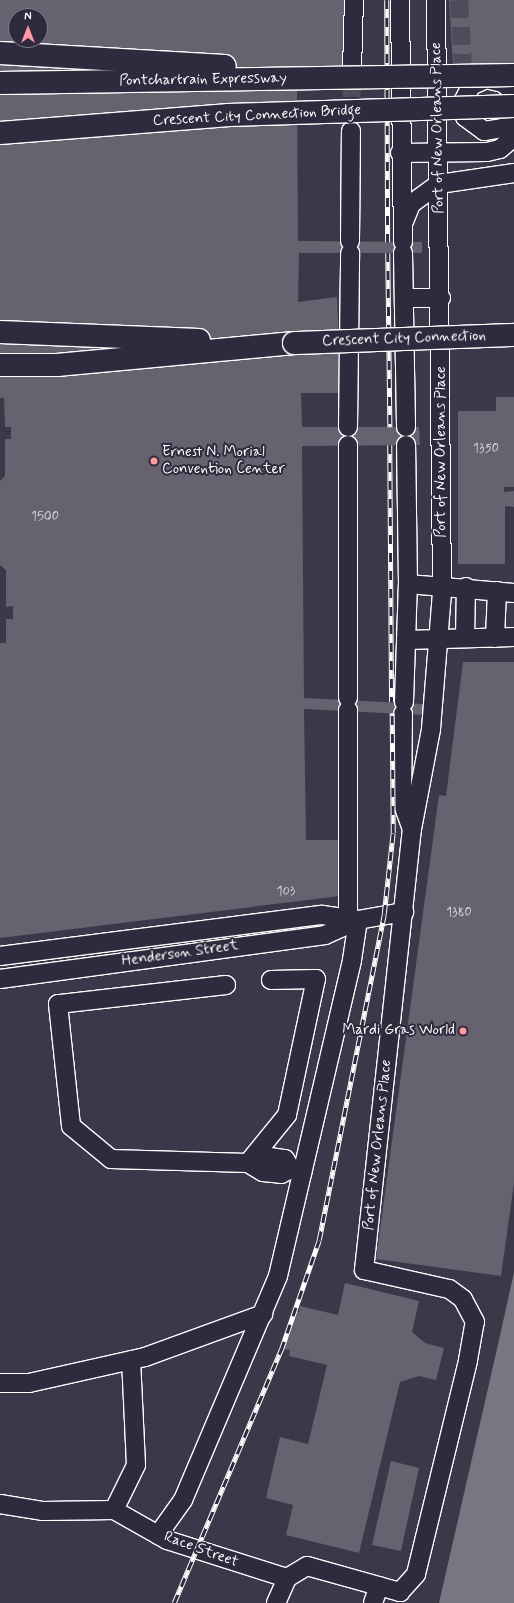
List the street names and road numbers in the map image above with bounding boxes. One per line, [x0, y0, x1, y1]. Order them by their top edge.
street label: Port of New Orleans Place [428, 43, 448, 213]
street label: Pontchartrain Expressway [117, 70, 289, 90]
street label: Crescent City Connection Bridge [153, 102, 361, 130]
street label: Crescent City Connection [322, 327, 486, 351]
street label: Port of New Orleans Place [433, 367, 451, 537]
street label: Henderson Street [121, 937, 239, 971]
street label: Port of New Orleans Place [360, 1059, 396, 1231]
street label: Race Street [162, 1528, 240, 1572]

